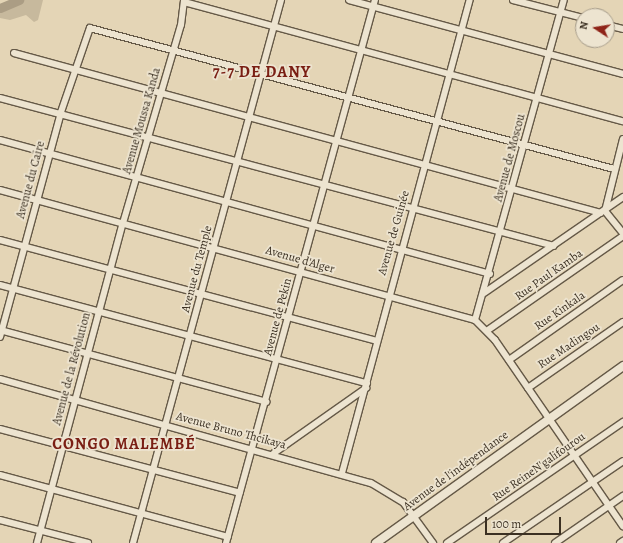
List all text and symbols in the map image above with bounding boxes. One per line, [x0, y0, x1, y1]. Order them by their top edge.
north arrow [575, 8, 615, 48]
text: N [576, 20, 592, 31]
district label: 7-7 DE DANY [213, 62, 311, 82]
street label: Avenue Moussa Kanda [120, 66, 164, 176]
street label: Avenue de Moscou [491, 112, 529, 204]
street label: Avenue du Caire [14, 140, 48, 220]
street label: Avenue de Guinée [375, 189, 413, 277]
street label: Avenue du Temple [178, 224, 216, 314]
street label: Avenue d'Alger [264, 243, 336, 277]
street label: Rue Paul Kamba [512, 246, 586, 304]
street label: Avenue de Pekin [261, 277, 295, 357]
street label: Rue Kinkala [532, 288, 588, 334]
street label: Avenue de la Révolution [50, 311, 94, 427]
street label: Rue Madingou [535, 320, 603, 372]
street label: Avenue Bruno Thcikaya [174, 409, 288, 453]
street label: Avenue de l'indépendance [401, 428, 511, 514]
street label: Rue ReineN'galifourou [490, 429, 588, 505]
district label: CONGO MALEMBÉ [52, 434, 196, 454]
scale bar [487, 509, 563, 535]
text: 100 m [492, 516, 521, 532]

